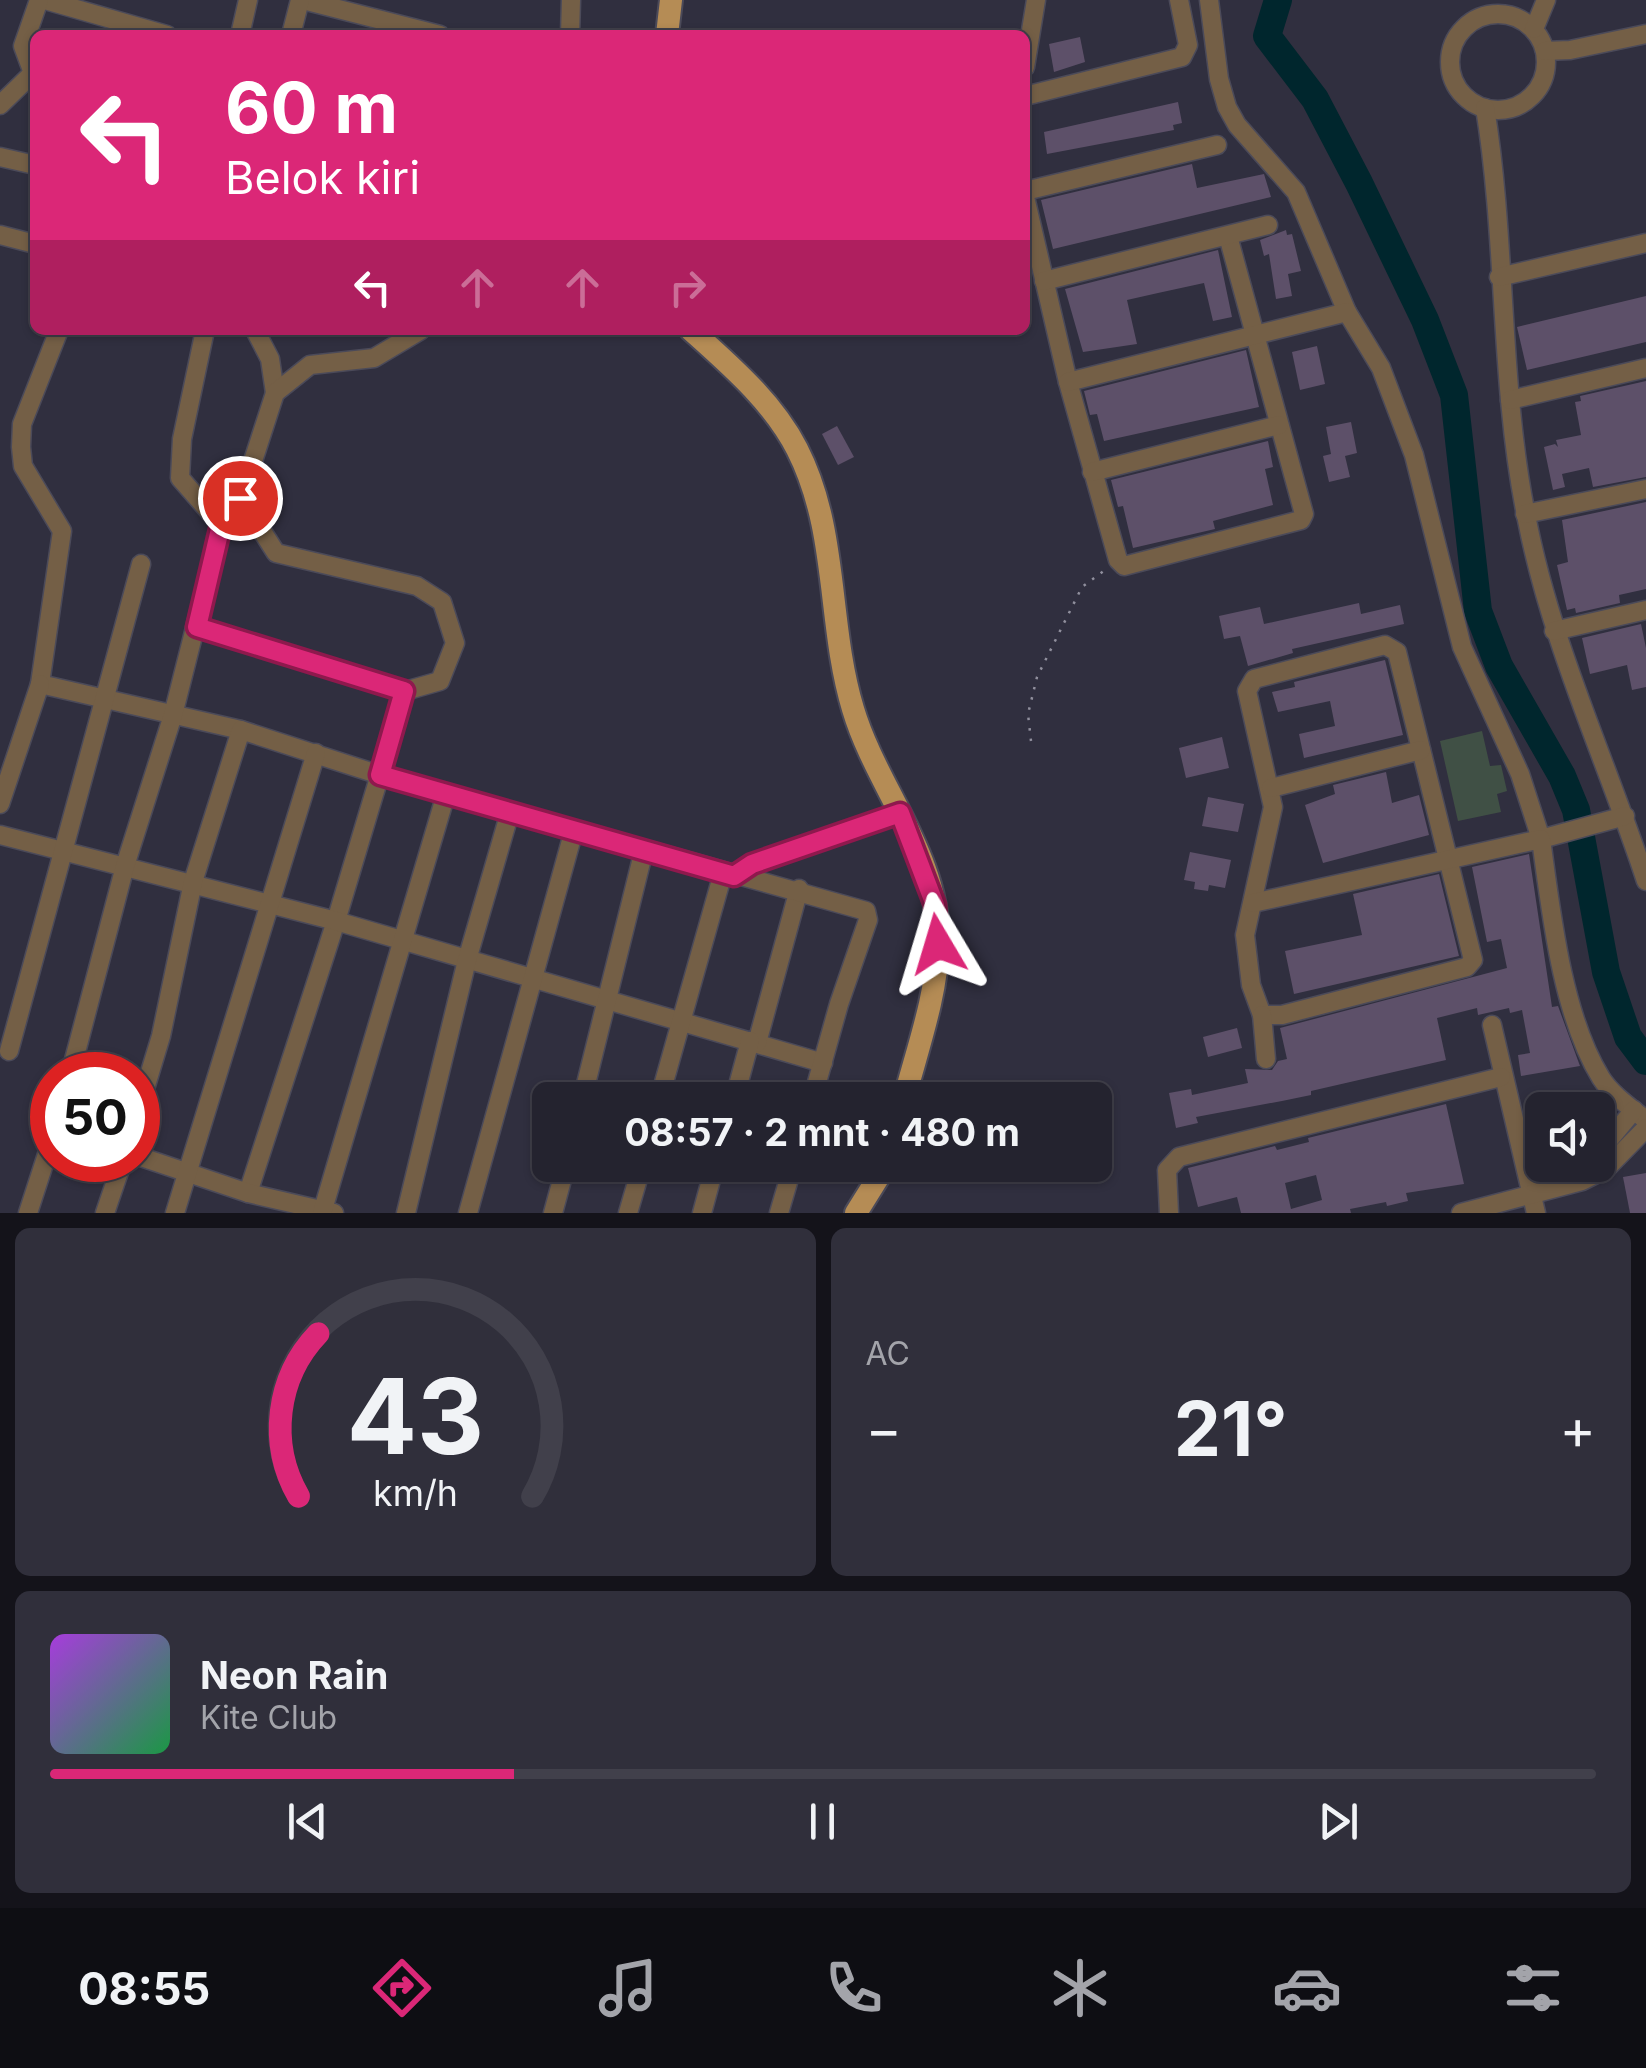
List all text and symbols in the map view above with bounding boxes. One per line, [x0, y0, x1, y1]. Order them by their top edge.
text: 60 m [225, 65, 398, 150]
icon: left [60, 70, 190, 200]
text: Belok kiri [225, 150, 420, 205]
icon: left [345, 260, 400, 315]
icon: ahead [450, 260, 505, 315]
icon: ahead [555, 260, 610, 315]
icon: right [660, 260, 715, 315]
pin [198, 456, 283, 541]
icon: arrive [213, 471, 268, 526]
position arrow [886, 892, 990, 996]
speed limit sign: 50 [30, 1052, 160, 1182]
map controls [1525, 1092, 1615, 1182]
button: sound [1525, 1092, 1615, 1182]
text: 08:57 · 2 mnt · 480 m [624, 1109, 1020, 1155]
text: AC [866, 1334, 910, 1373]
text: 43 [347, 1353, 484, 1479]
text: 21° [1174, 1383, 1288, 1474]
text: − [866, 1396, 902, 1462]
text: + [1560, 1396, 1596, 1462]
text: km/h [373, 1471, 458, 1515]
text: Neon Rain [200, 1652, 388, 1698]
text: Kite Club [200, 1698, 337, 1737]
icon: previous [280, 1794, 335, 1849]
icon: pause [795, 1794, 850, 1849]
icon: next [1311, 1794, 1366, 1849]
icon: directions [367, 1953, 437, 2023]
icon: music [593, 1953, 663, 2023]
icon: phone [819, 1953, 889, 2023]
icon: climate [1045, 1953, 1115, 2023]
icon: car [1272, 1953, 1342, 2023]
icon: filters [1498, 1953, 1568, 2023]
text: 08:55 [78, 1961, 210, 2016]

